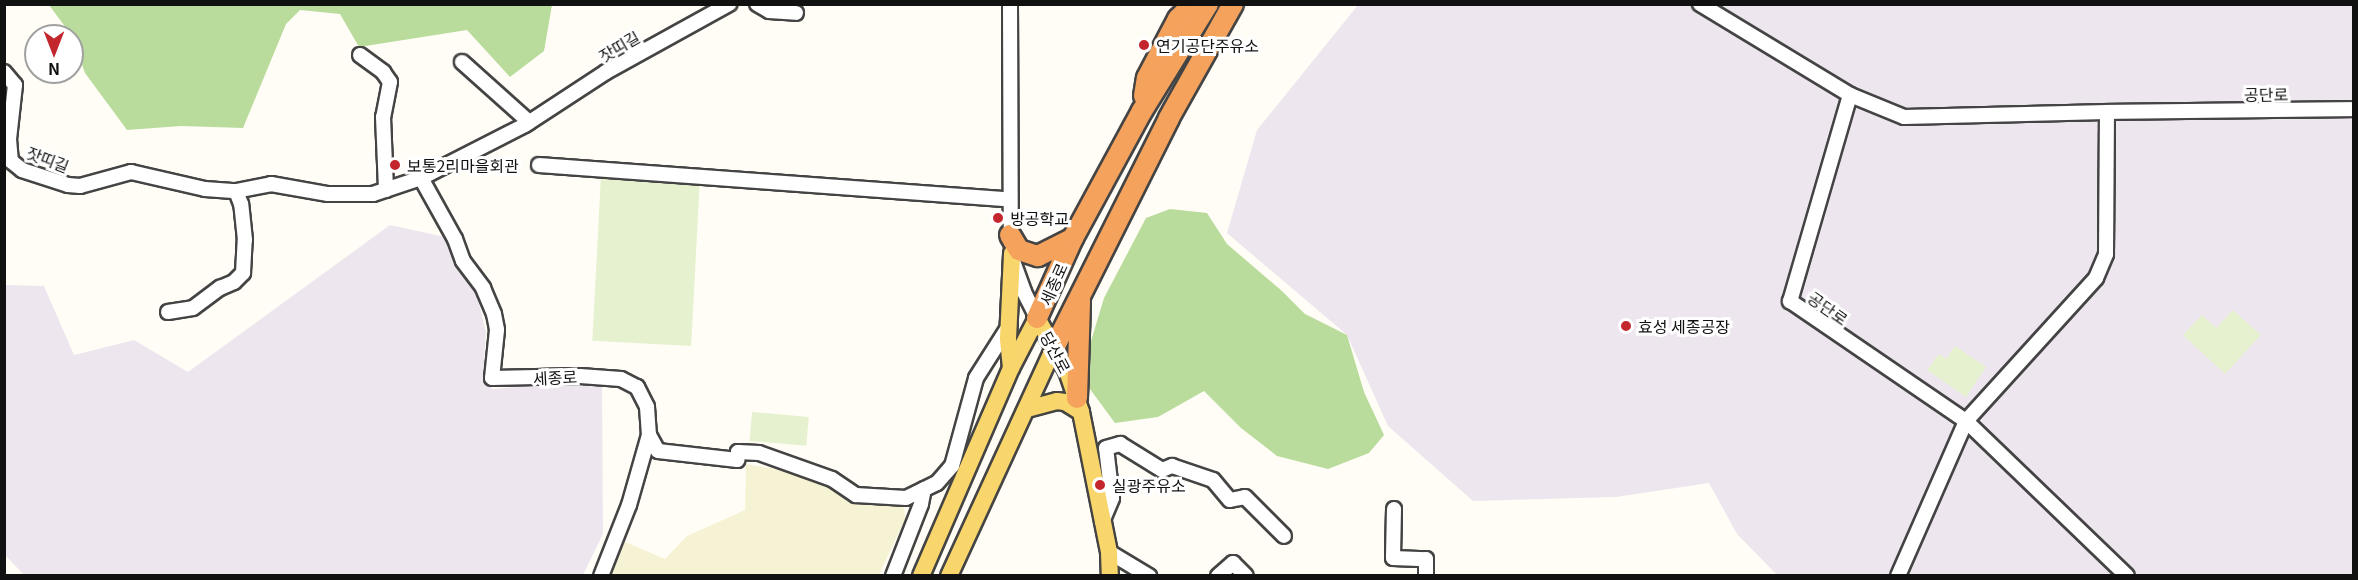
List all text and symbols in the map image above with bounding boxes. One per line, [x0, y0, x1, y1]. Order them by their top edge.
north arrow [24, 24, 84, 84]
street label: 잣띠길 [595, 27, 643, 65]
place label: 연기공단주유소 [1156, 35, 1259, 55]
marker: 연기공단주유소 [1137, 38, 1151, 52]
text: N [48, 58, 60, 82]
street label: 공단로 [2244, 84, 2288, 104]
street label: 잣띠길 [24, 142, 72, 176]
place label: 보통2리마을회관 [407, 155, 519, 175]
marker: 보통2리마을회관 [388, 158, 402, 172]
place label: 방공학교 [1010, 208, 1069, 228]
marker: 방공학교 [991, 211, 1005, 225]
street label: 세종로 [1035, 260, 1071, 308]
street label: 공단로 [1804, 287, 1852, 329]
place label: 효성 세종공장 [1638, 316, 1730, 336]
marker: 효성 세종공장 [1619, 319, 1633, 333]
street label: 당산로 [1037, 328, 1075, 376]
street label: 세종로 [532, 366, 578, 388]
place label: 실광주유소 [1112, 475, 1186, 495]
marker: 실광주유소 [1093, 478, 1107, 492]

